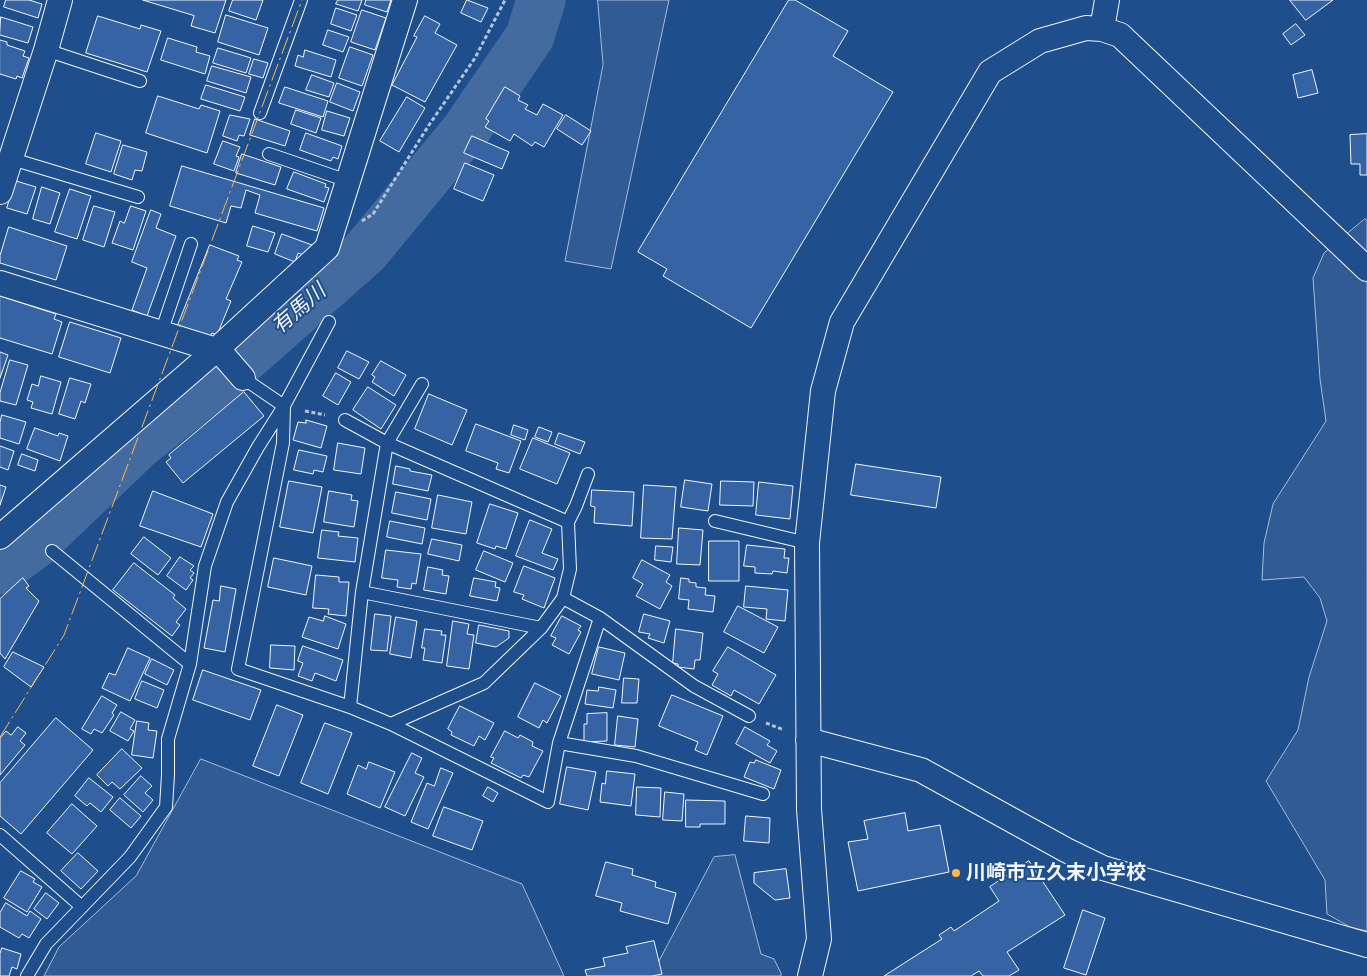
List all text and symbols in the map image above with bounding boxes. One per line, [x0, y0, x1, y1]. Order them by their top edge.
water label: 有馬川 [267, 279, 331, 339]
place label: 川崎市立久末小学校 [966, 861, 1146, 885]
marker: 川崎市立久末小学校 [950, 867, 962, 879]

